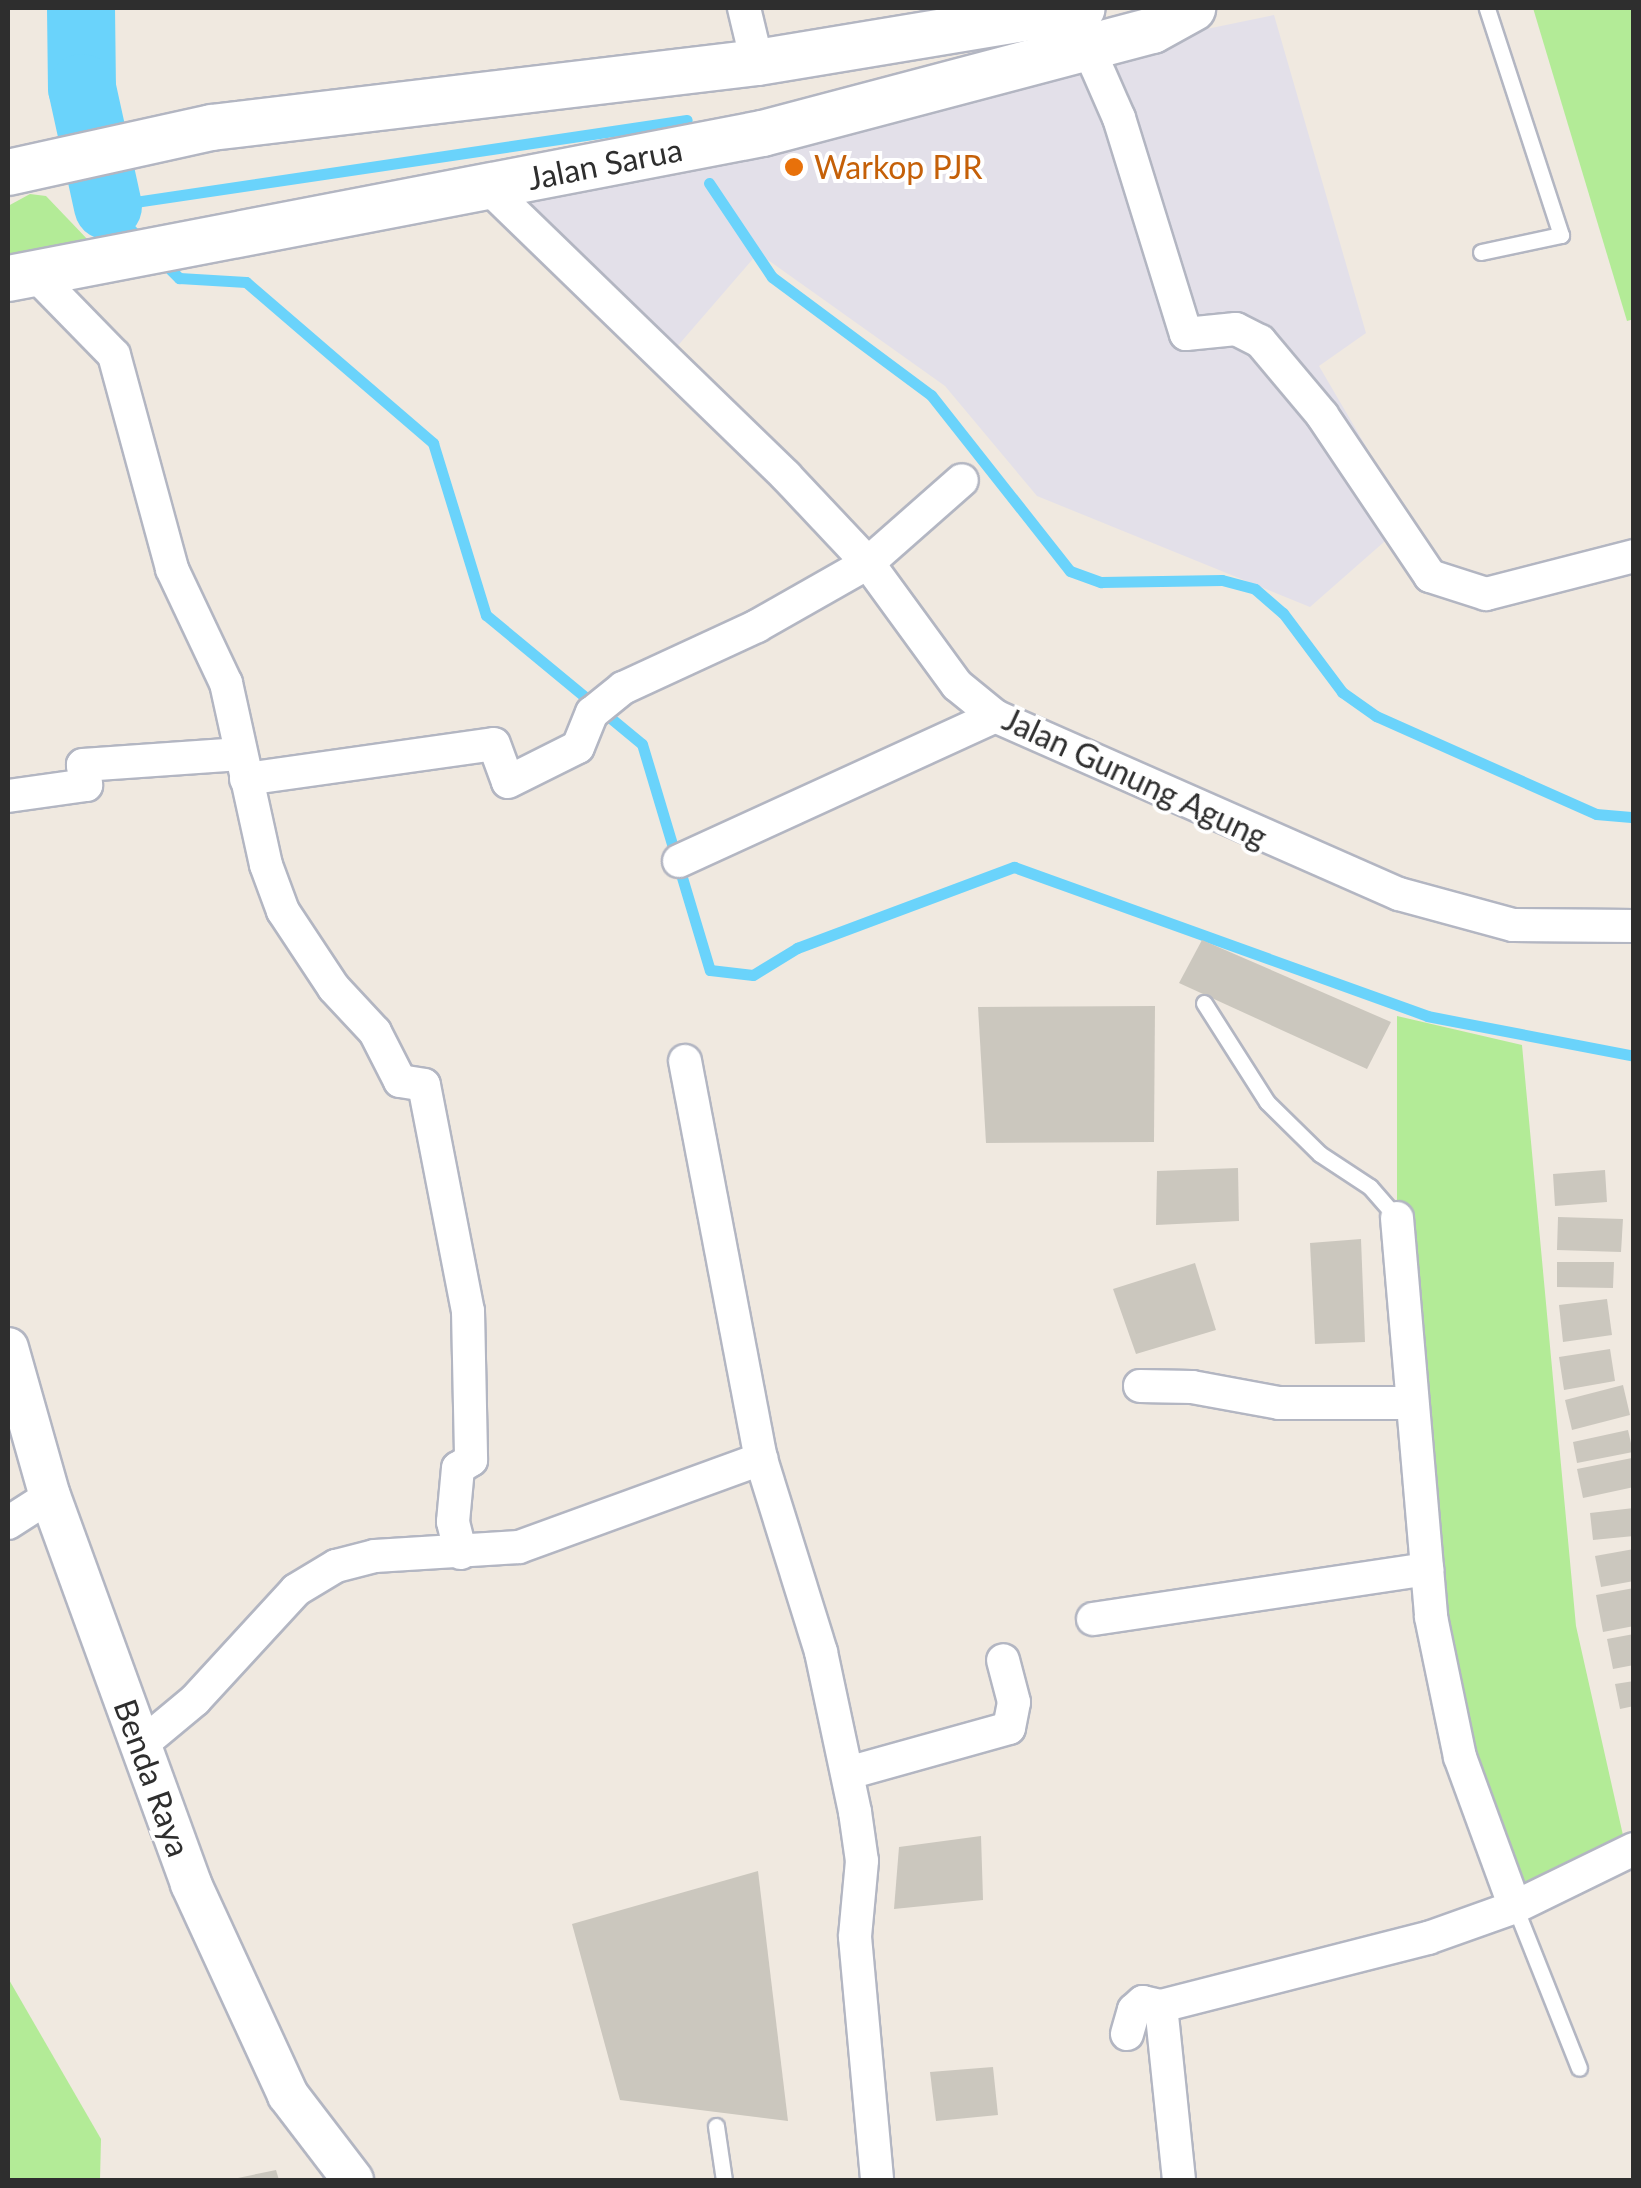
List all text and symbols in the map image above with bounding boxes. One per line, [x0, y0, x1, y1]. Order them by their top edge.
street label: Jalan Sarua [524, 130, 686, 198]
place label: Warkop PJR [814, 148, 983, 186]
marker: Warkop PJR [783, 156, 805, 178]
street label: Jalan Gunung Agung [996, 700, 1274, 856]
street label: Benda Raya [106, 1694, 198, 1862]

